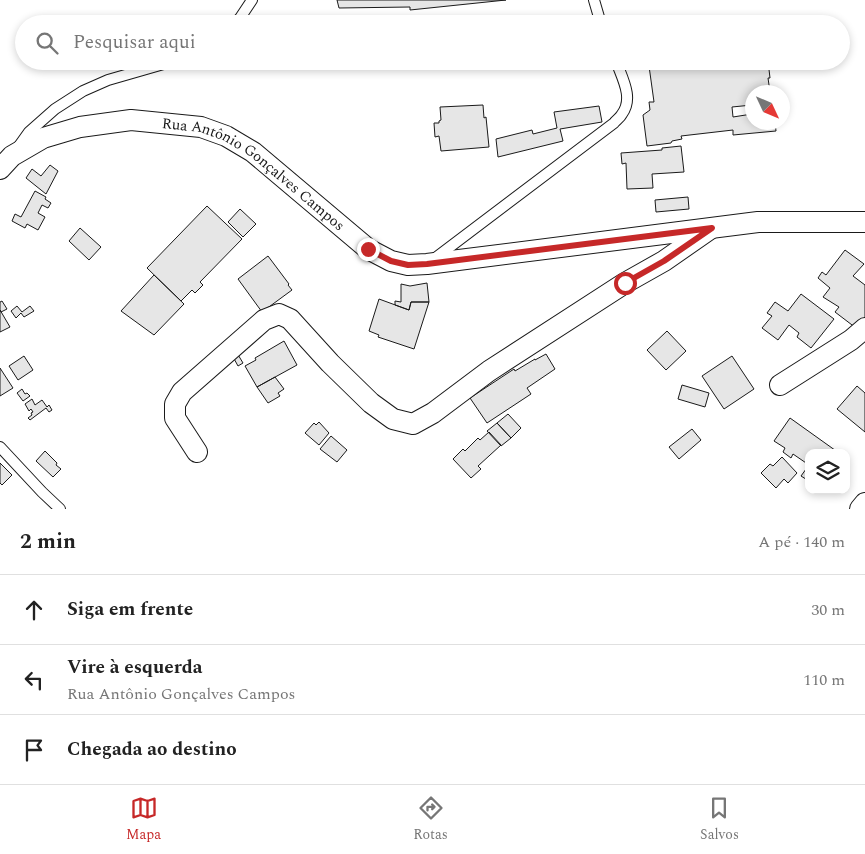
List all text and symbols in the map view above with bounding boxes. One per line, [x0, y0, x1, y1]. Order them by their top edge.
search box [15, 15, 850, 70]
text: Pesquisar aqui [73, 28, 196, 57]
icon: search [33, 29, 61, 57]
north arrow [745, 85, 790, 130]
street label: Rua Antônio Gonçalves Campos [161, 112, 350, 237]
route end [357, 238, 380, 261]
route start [614, 272, 637, 295]
map controls [805, 449, 850, 494]
button: layers [805, 449, 850, 494]
text: 2 min [20, 526, 76, 558]
text: A pé · 140 m [758, 530, 845, 554]
text: Siga em frente [67, 595, 193, 624]
icon: ahead [20, 596, 48, 624]
text: 30 m [811, 598, 845, 622]
text: Vire à esquerda [67, 653, 203, 682]
icon: left [20, 666, 48, 694]
text: 110 m [803, 668, 845, 692]
text: Rua Antônio Gonçalves Campos [67, 682, 295, 706]
text: Chegada ao destino [67, 735, 237, 764]
icon: arrive [20, 736, 48, 764]
tab: Mapa [126, 794, 161, 845]
tab: Rotas [413, 794, 448, 845]
tab: Salvos [700, 794, 739, 845]

